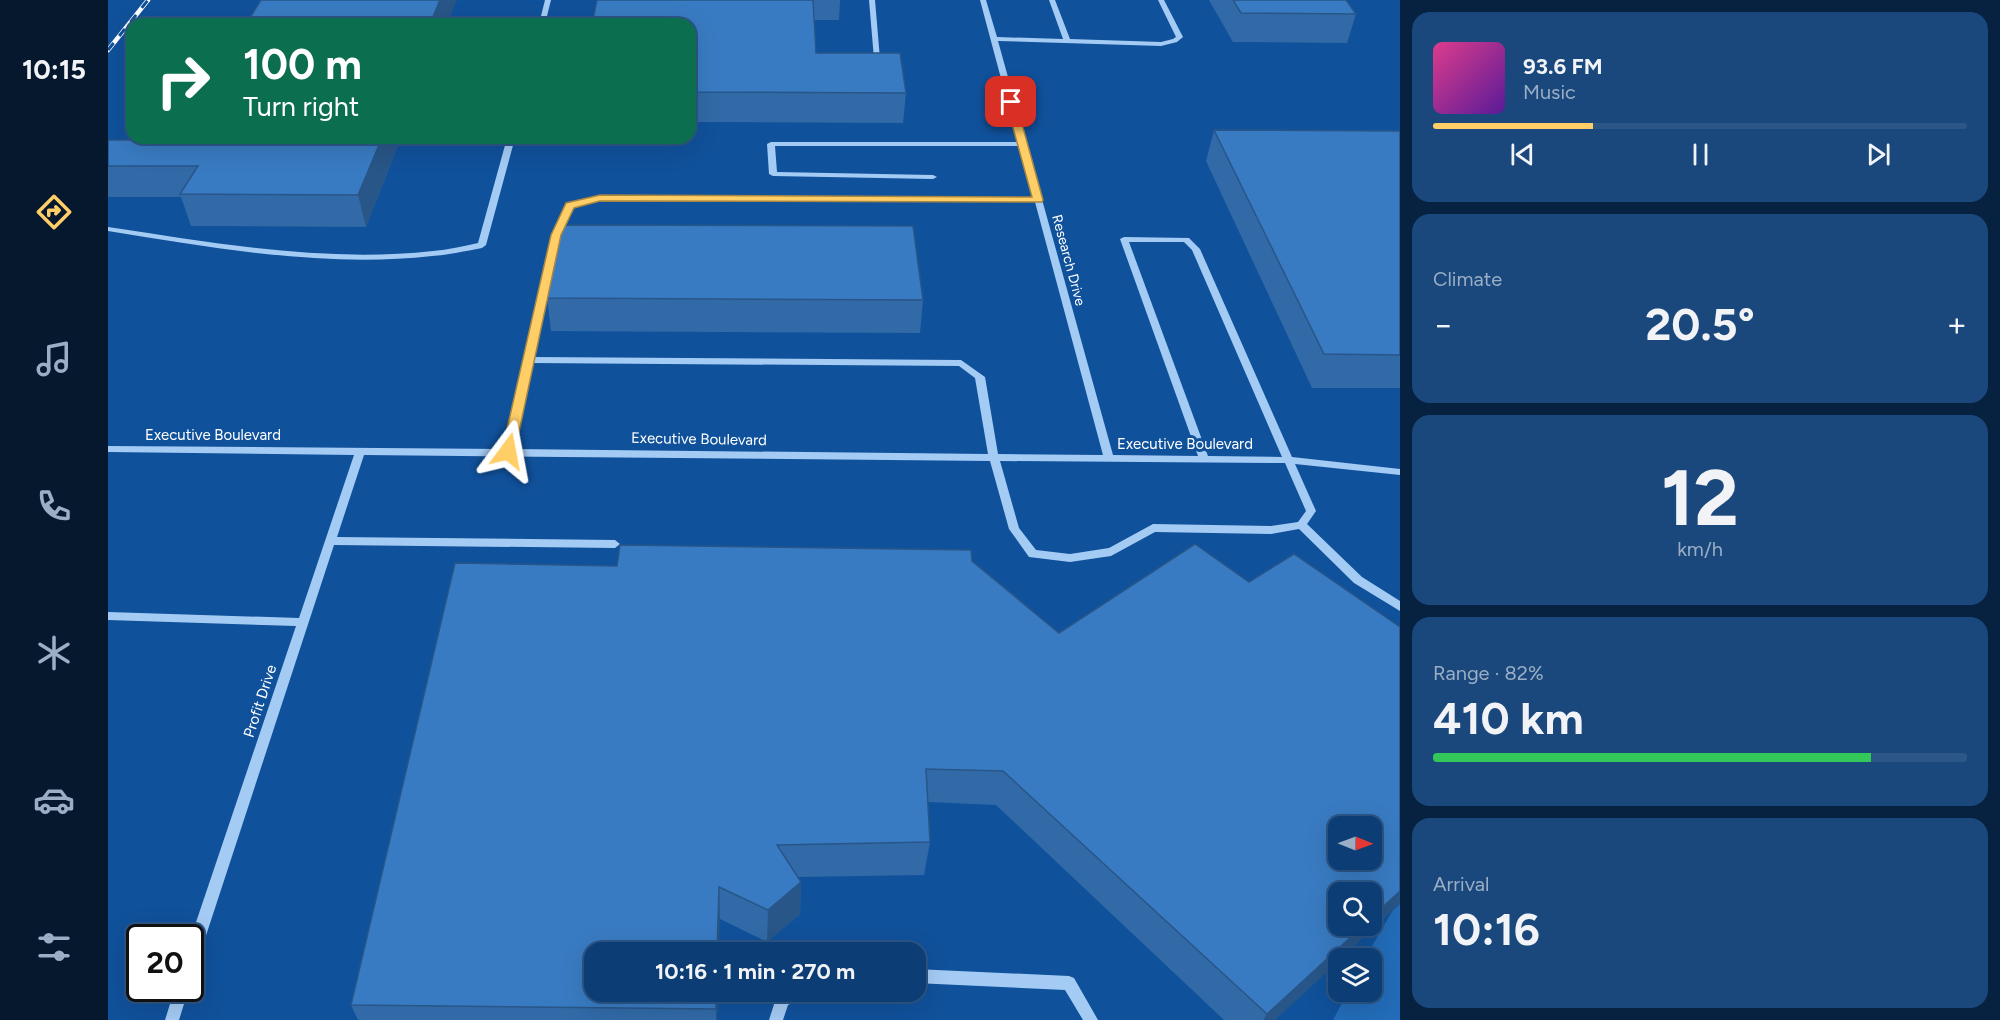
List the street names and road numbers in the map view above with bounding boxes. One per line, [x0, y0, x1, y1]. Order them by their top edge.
street label: Research Drive [1048, 213, 1089, 308]
street label: Executive Boulevard [145, 426, 281, 444]
street label: Executive Boulevard [631, 429, 767, 449]
street label: Executive Boulevard [1117, 435, 1253, 453]
street label: Profit Drive [240, 662, 280, 740]

